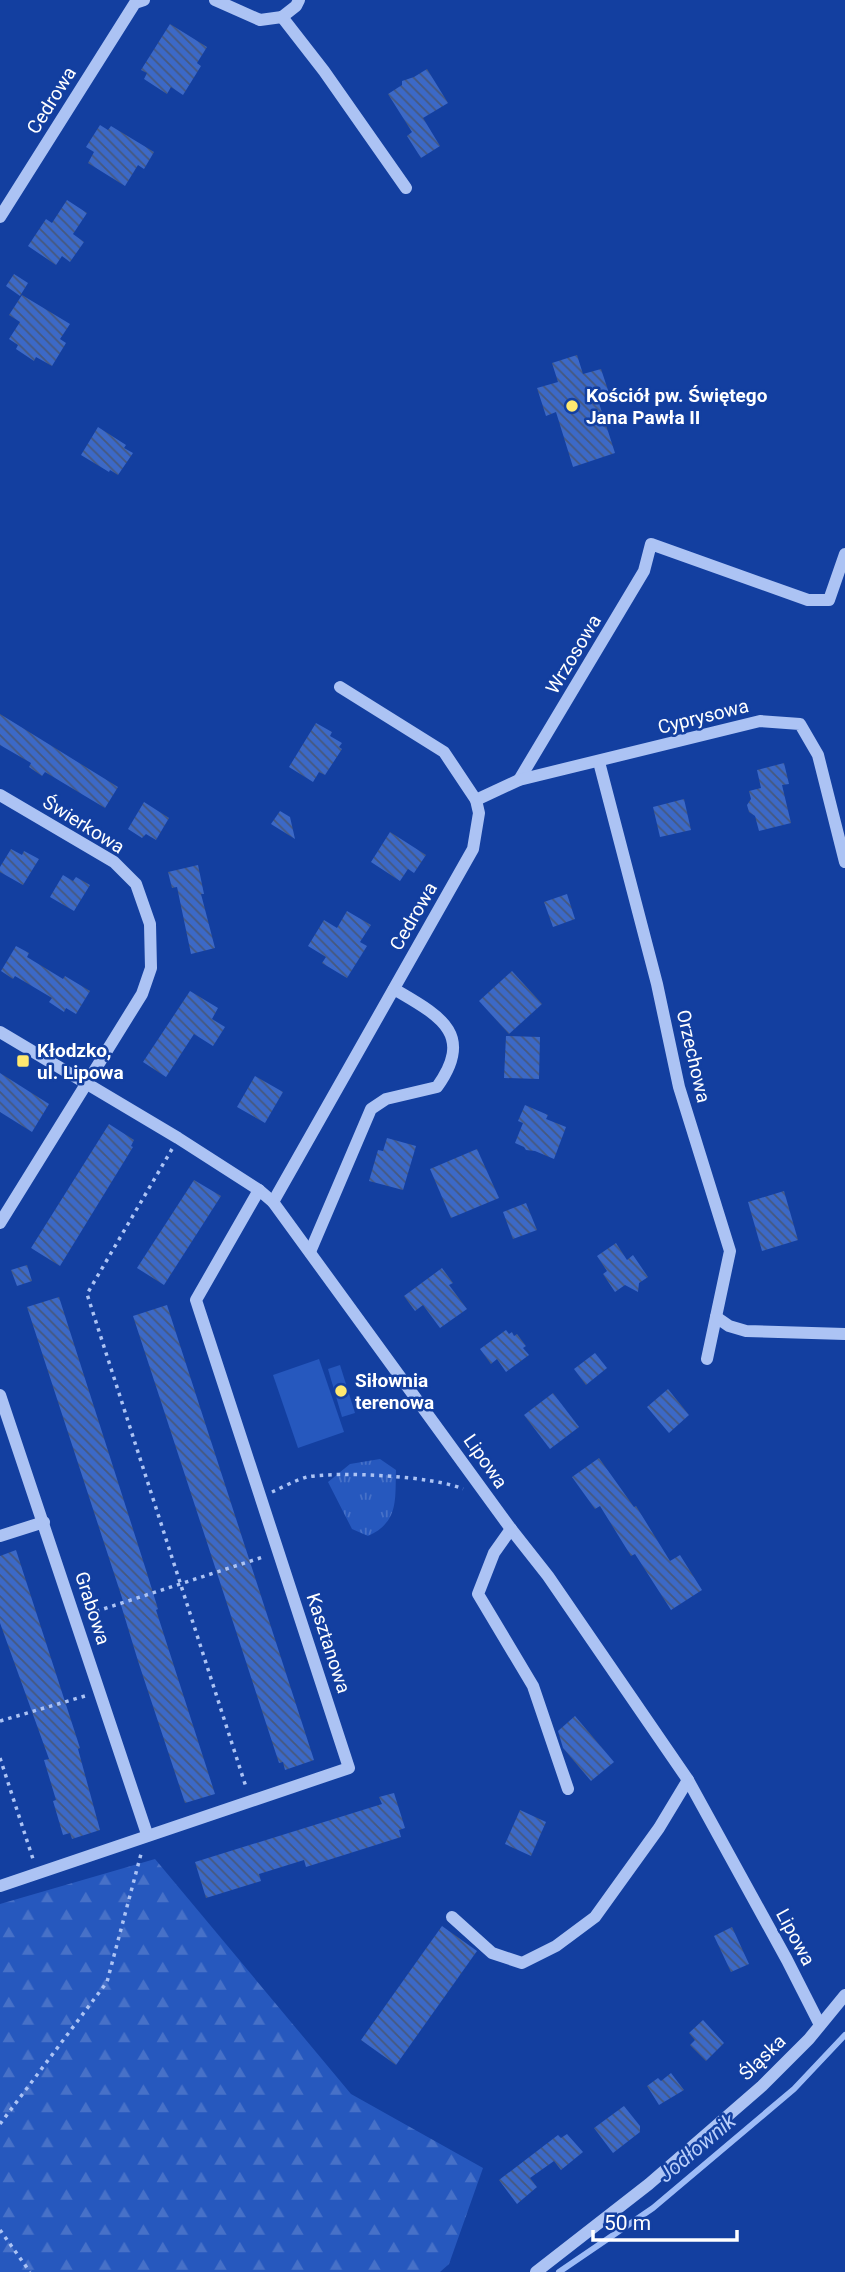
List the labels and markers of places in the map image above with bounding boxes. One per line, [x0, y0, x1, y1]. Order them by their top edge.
place label: Kościół pw. Świętego Jana Pawła II [586, 384, 768, 429]
marker: Kościół pw. Świętego Jana Pawła II [564, 398, 580, 414]
place label: Kłodzko, ul. Lipowa [37, 1039, 124, 1084]
marker: Kłodzko, ul. Lipowa [15, 1053, 31, 1069]
place label: Siłownia terenowa [355, 1369, 434, 1414]
marker: Siłownia terenowa [333, 1383, 349, 1399]

